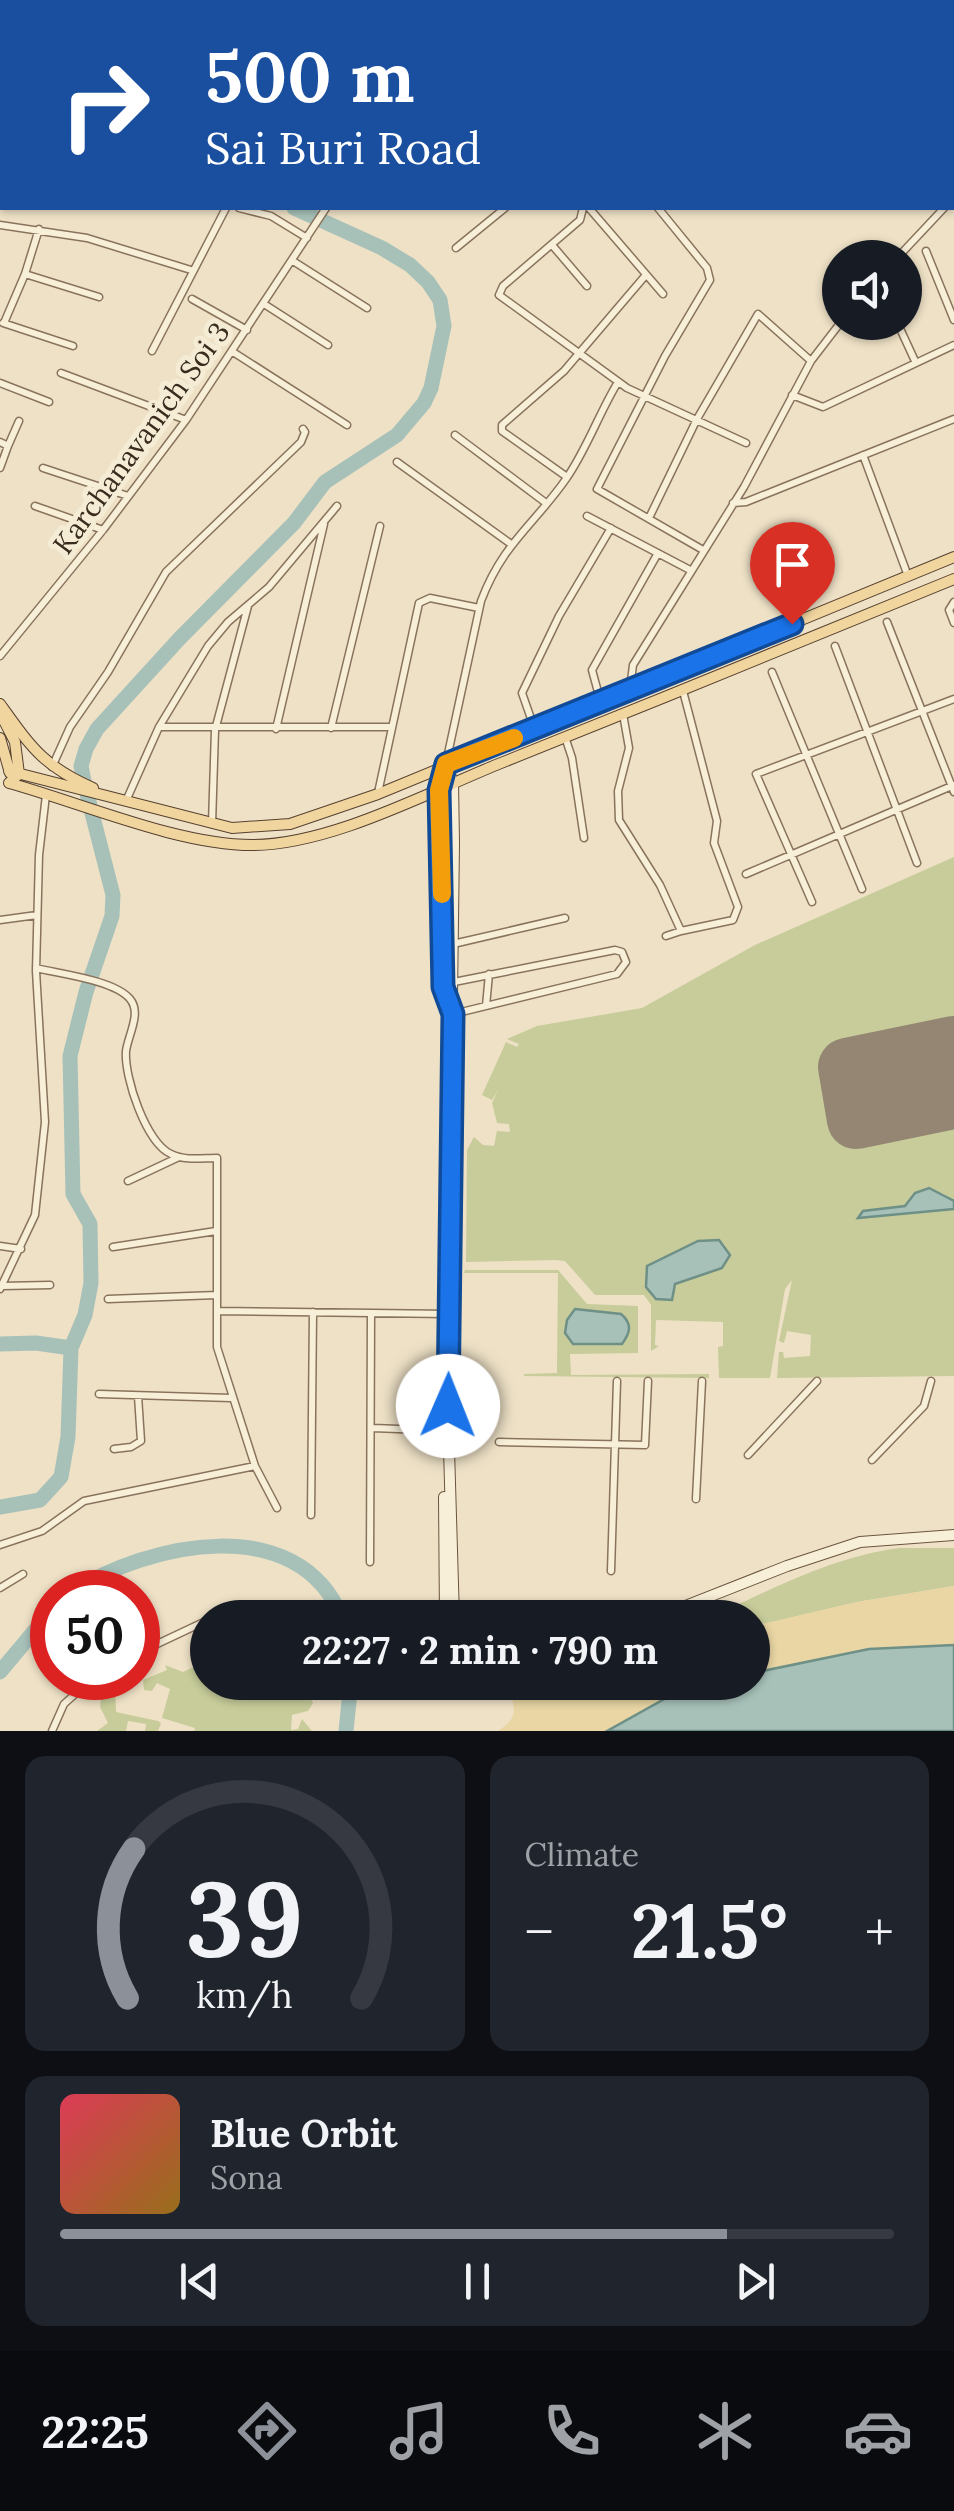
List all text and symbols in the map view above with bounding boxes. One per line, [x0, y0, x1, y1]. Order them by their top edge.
text: 500 m [205, 32, 415, 121]
icon: right [40, 40, 170, 170]
text: Sai Buri Road [205, 119, 481, 176]
map controls [822, 240, 922, 340]
button: sound [822, 240, 922, 340]
street label: Karchanavanich Soi 3 [45, 315, 237, 561]
pin [750, 522, 835, 625]
icon: arrive [765, 537, 820, 592]
position arrow [396, 1354, 500, 1458]
speed limit sign: 50 [30, 1570, 160, 1700]
text: 22:27 · 2 min · 790 m [302, 1626, 658, 1674]
text: Climate [525, 1834, 639, 1875]
text: 39 [186, 1851, 304, 1984]
text: 21.5° [631, 1883, 788, 1979]
text: − [525, 1897, 554, 1967]
text: + [865, 1897, 894, 1967]
text: km/h [196, 1972, 293, 2018]
text: Blue Orbit [210, 2109, 397, 2157]
text: Sona [210, 2157, 283, 2198]
icon: previous [172, 2254, 227, 2309]
icon: pause [450, 2254, 505, 2309]
icon: next [728, 2254, 783, 2309]
icon: directions [232, 2396, 302, 2466]
icon: music [384, 2396, 454, 2466]
icon: phone [537, 2396, 607, 2466]
icon: climate [690, 2396, 760, 2466]
icon: car [843, 2396, 913, 2466]
text: 22:25 [41, 2403, 149, 2460]

